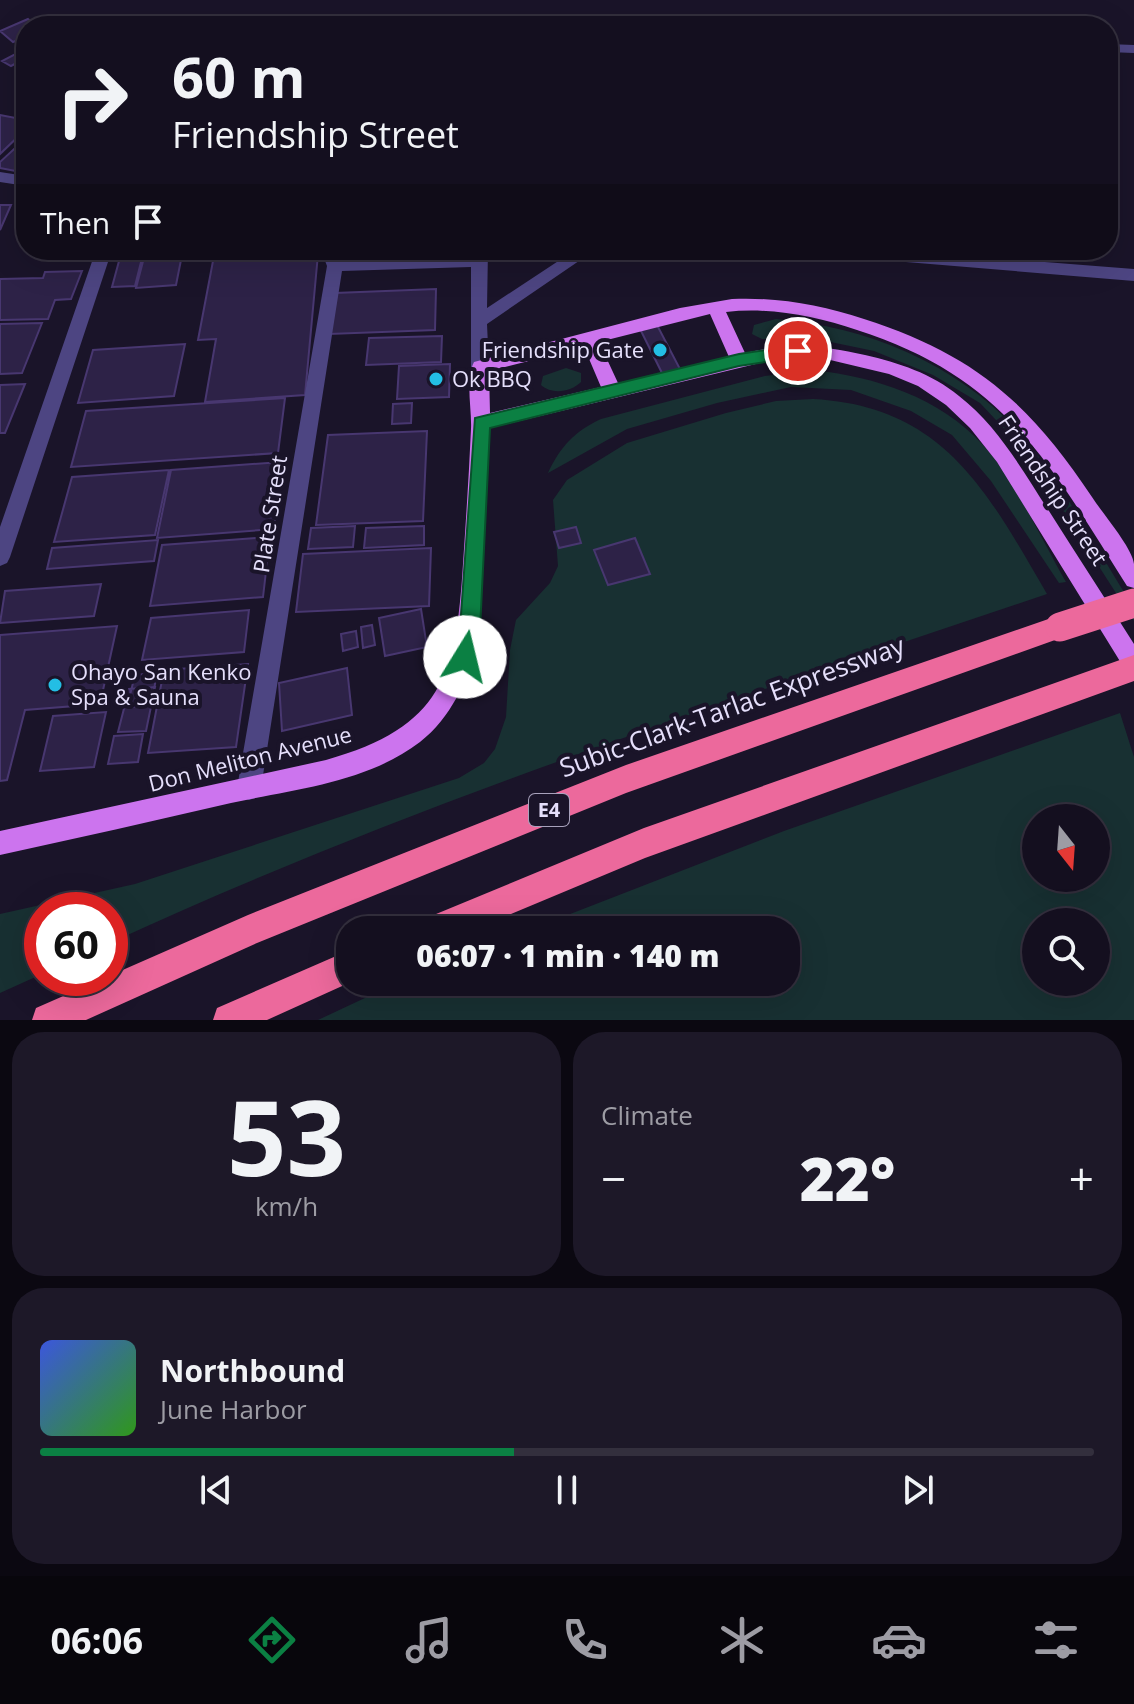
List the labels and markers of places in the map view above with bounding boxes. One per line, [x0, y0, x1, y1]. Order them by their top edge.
pin [764, 317, 832, 385]
place label: Friendship Gate [482, 334, 644, 364]
marker: Friendship Gate [651, 341, 669, 359]
place label: Ok BBQ [452, 363, 532, 393]
marker: Ok BBQ [427, 370, 445, 388]
place label: Ohayo San Kenko Spa & Sauna [71, 656, 251, 711]
marker: Ohayo San Kenko Spa & Sauna [46, 676, 64, 694]

